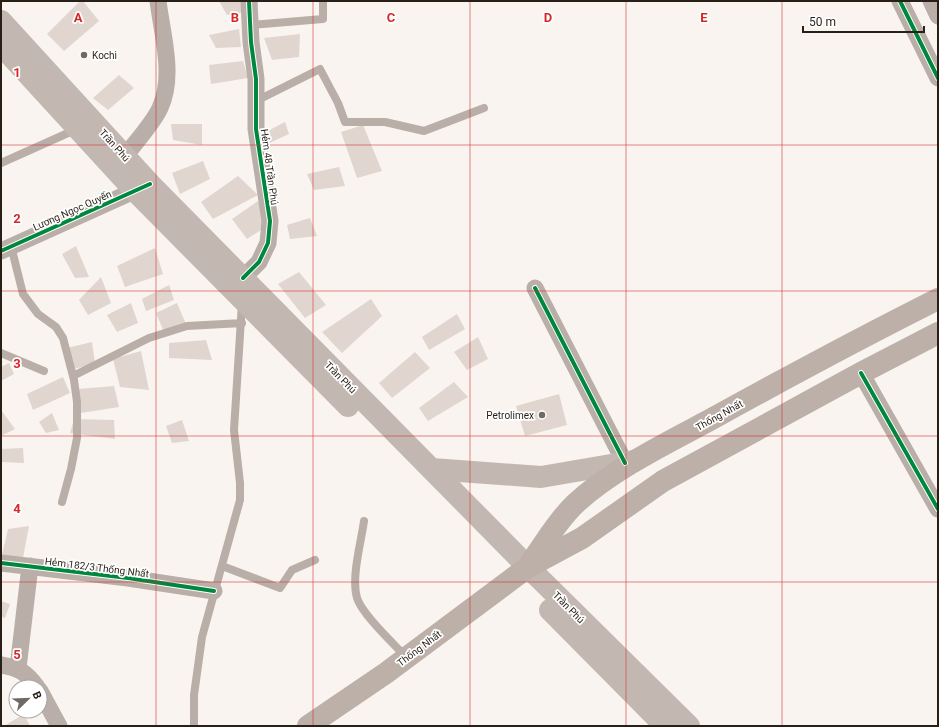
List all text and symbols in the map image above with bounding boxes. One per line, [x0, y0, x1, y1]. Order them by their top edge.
scale bar [803, 8, 924, 34]
text: A [74, 10, 83, 25]
text: B [231, 10, 239, 25]
text: C [387, 10, 396, 25]
text: D [544, 10, 552, 25]
text: E [700, 10, 708, 25]
text: 50 m [809, 15, 836, 29]
marker: Kochi [79, 50, 89, 60]
place label: Kochi [92, 50, 117, 61]
text: 1 [13, 65, 21, 80]
street label: Trần Phú [97, 127, 132, 164]
street label: Hẻm 48 Trần Phú [259, 128, 280, 206]
street label: Lương Ngọc Quyến [31, 187, 114, 234]
text: 2 [13, 211, 21, 226]
text: 3 [13, 356, 21, 371]
street label: Trần Phú [323, 359, 359, 395]
street label: Thống Nhất [693, 397, 745, 433]
place label: Petrolimex [486, 410, 534, 421]
marker: Petrolimex [537, 410, 547, 420]
text: 4 [13, 501, 21, 516]
street label: Hẻm 182/3 Thống Nhất [44, 555, 150, 579]
street label: Trần Phú [551, 589, 587, 625]
street label: Thống Nhất [395, 628, 443, 668]
text: 5 [13, 647, 21, 662]
north arrow [8, 679, 48, 719]
text: B [29, 690, 44, 701]

